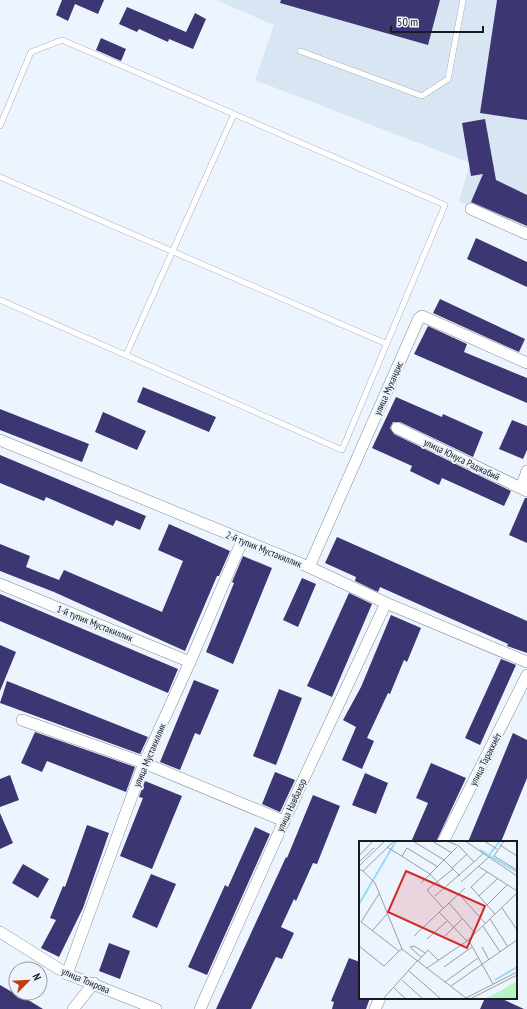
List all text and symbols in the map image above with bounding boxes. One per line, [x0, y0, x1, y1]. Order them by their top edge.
scale bar [391, 8, 483, 34]
text: 50 m [397, 14, 418, 29]
street label: улица Мухандис [371, 359, 406, 417]
street label: улица Юнуса Раджабий [422, 435, 502, 483]
street label: 2-й тупик Мустакиллик [224, 528, 304, 571]
street label: 1-й тупик Мустакиллик [55, 602, 135, 645]
street label: улица Мустакиллик [130, 721, 169, 789]
street label: улица Тараккиёт [467, 730, 505, 788]
street label: улица Навбахор [274, 777, 309, 834]
inset map [359, 841, 517, 999]
north arrow [8, 961, 48, 1001]
street label: улица Тоирова [60, 964, 112, 996]
text: N [30, 971, 45, 983]

